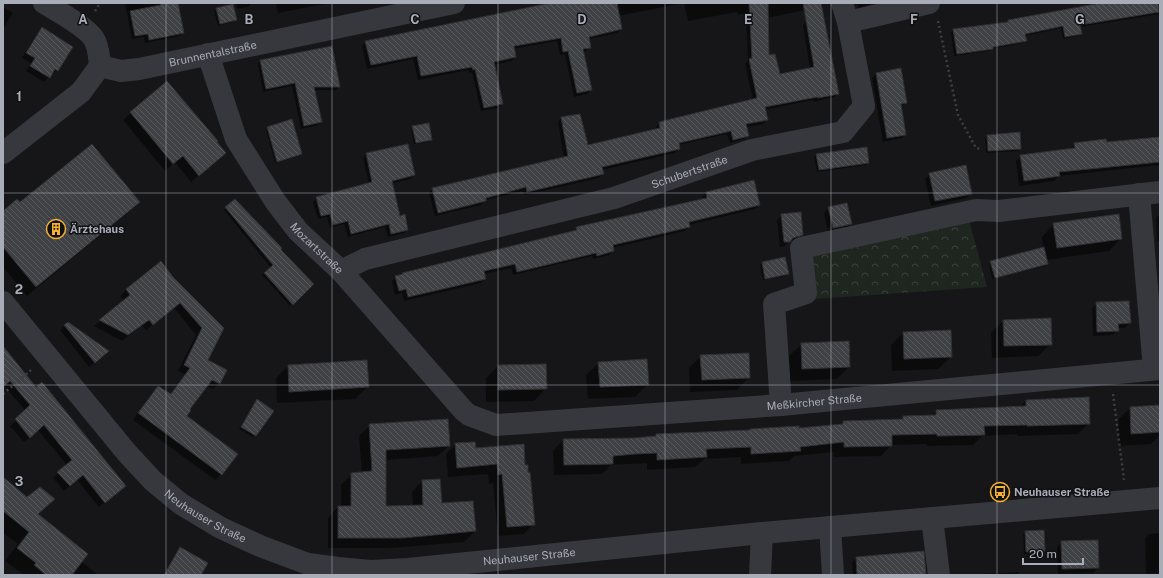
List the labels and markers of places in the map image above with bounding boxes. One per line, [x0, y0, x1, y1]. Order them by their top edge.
building icon: Ärztehaus [45, 218, 67, 240]
place label: Ärztehaus [70, 222, 124, 235]
bus stop icon: Neuhauser Straße [989, 481, 1011, 503]
place label: Neuhauser Straße [1014, 486, 1110, 498]

